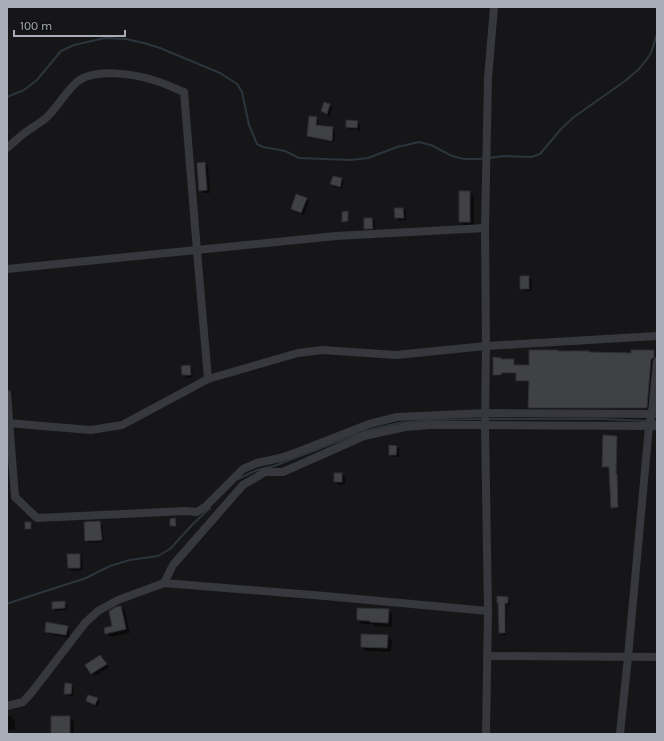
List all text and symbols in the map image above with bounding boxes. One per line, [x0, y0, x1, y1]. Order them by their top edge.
scale bar [14, 12, 125, 38]
text: 100 m [20, 19, 52, 33]

